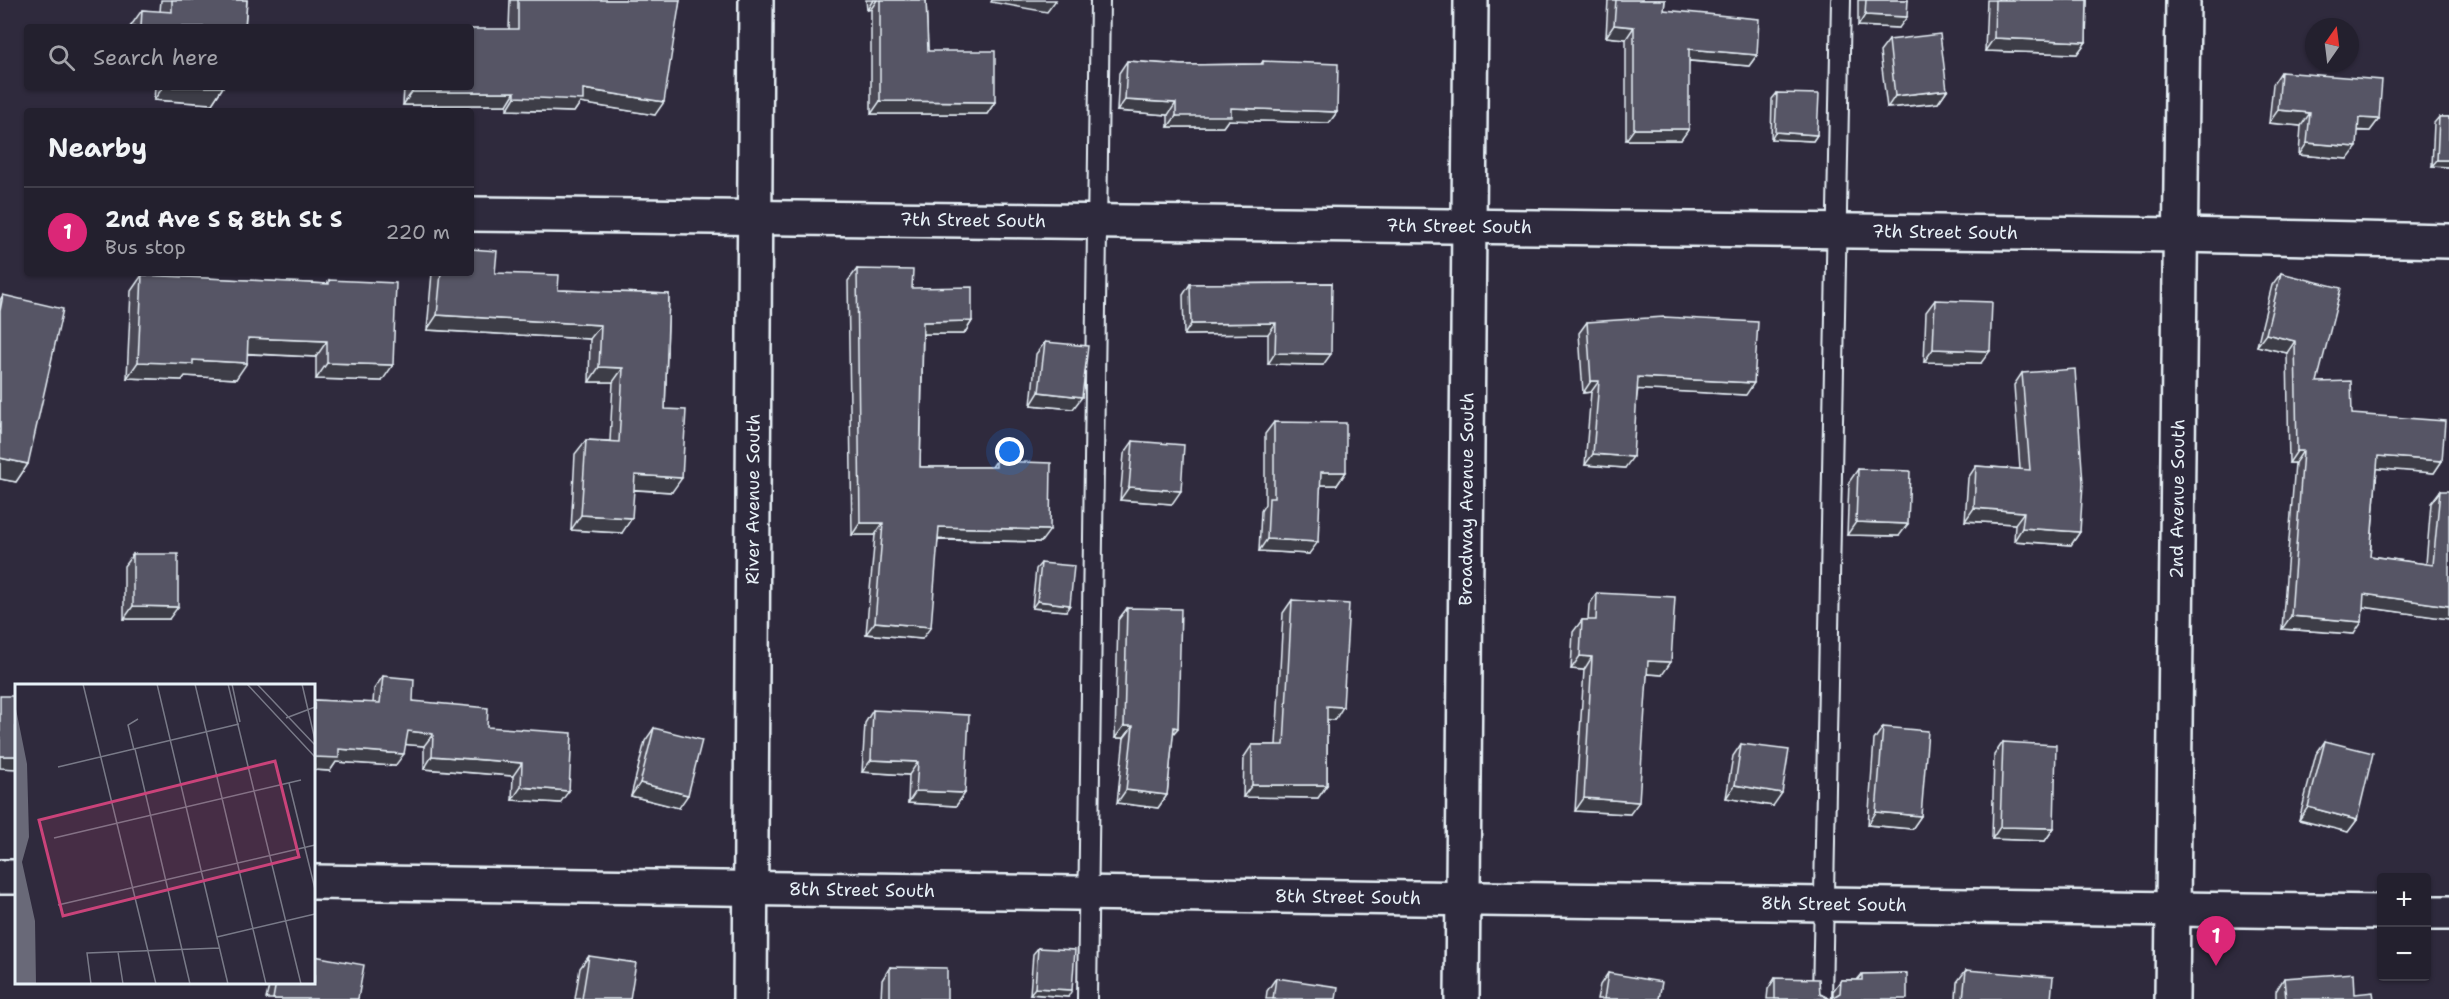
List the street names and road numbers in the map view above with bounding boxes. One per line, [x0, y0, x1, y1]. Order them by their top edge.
street label: 7th Street South [900, 207, 1046, 233]
street label: 7th Street South [1386, 213, 1532, 239]
street label: 7th Street South [1872, 219, 2018, 245]
street label: Broadway Avenue South [1454, 392, 1479, 606]
street label: River Avenue South [740, 414, 766, 584]
street label: 2nd Avenue South [2165, 419, 2190, 579]
street label: 8th Street South [789, 877, 935, 903]
street label: 8th Street South [1275, 884, 1421, 910]
street label: 8th Street South [1761, 891, 1907, 917]

